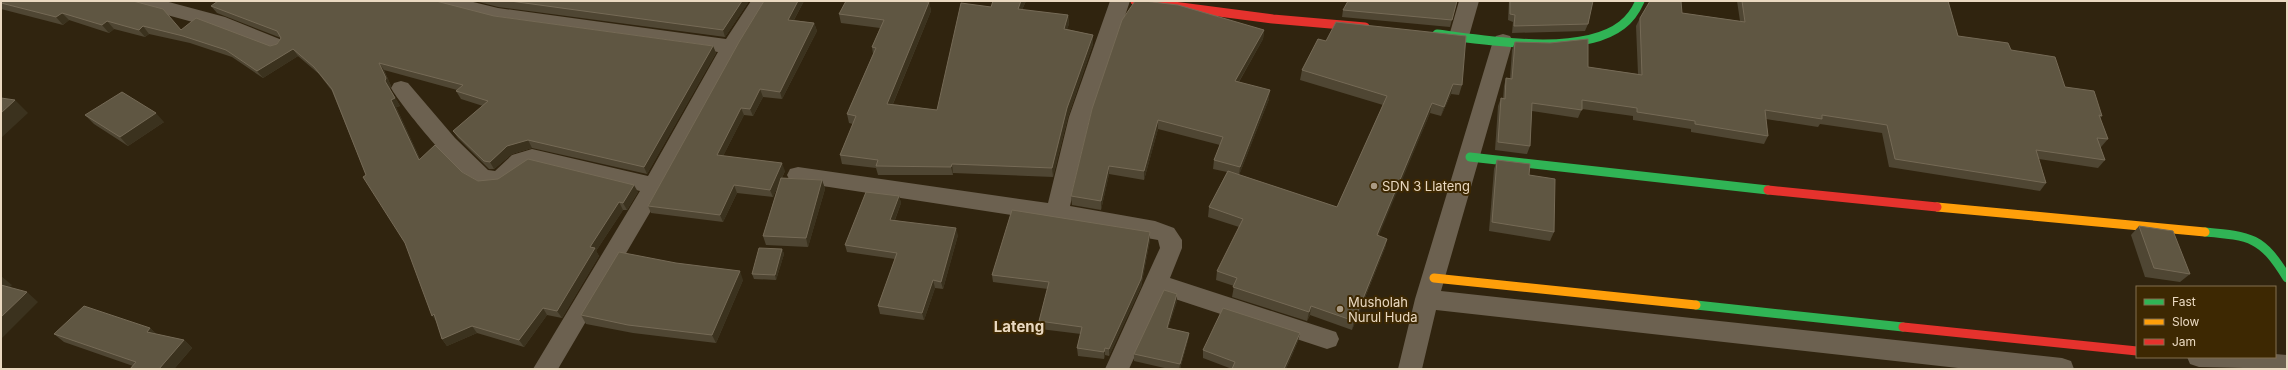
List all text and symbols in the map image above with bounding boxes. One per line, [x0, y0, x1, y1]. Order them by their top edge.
place label: SDN 3 Llateng [1382, 178, 1470, 194]
marker: SDN 3 Llateng [1369, 181, 1379, 191]
legend [2136, 286, 2276, 358]
place label: Musholah Nurul Huda [1348, 294, 1417, 325]
text: Fast [2172, 294, 2196, 309]
marker: Musholah Nurul Huda [1335, 304, 1345, 314]
text: Slow [2172, 314, 2200, 329]
district label: Lateng [994, 317, 1044, 336]
text: Jam [2172, 334, 2196, 349]

